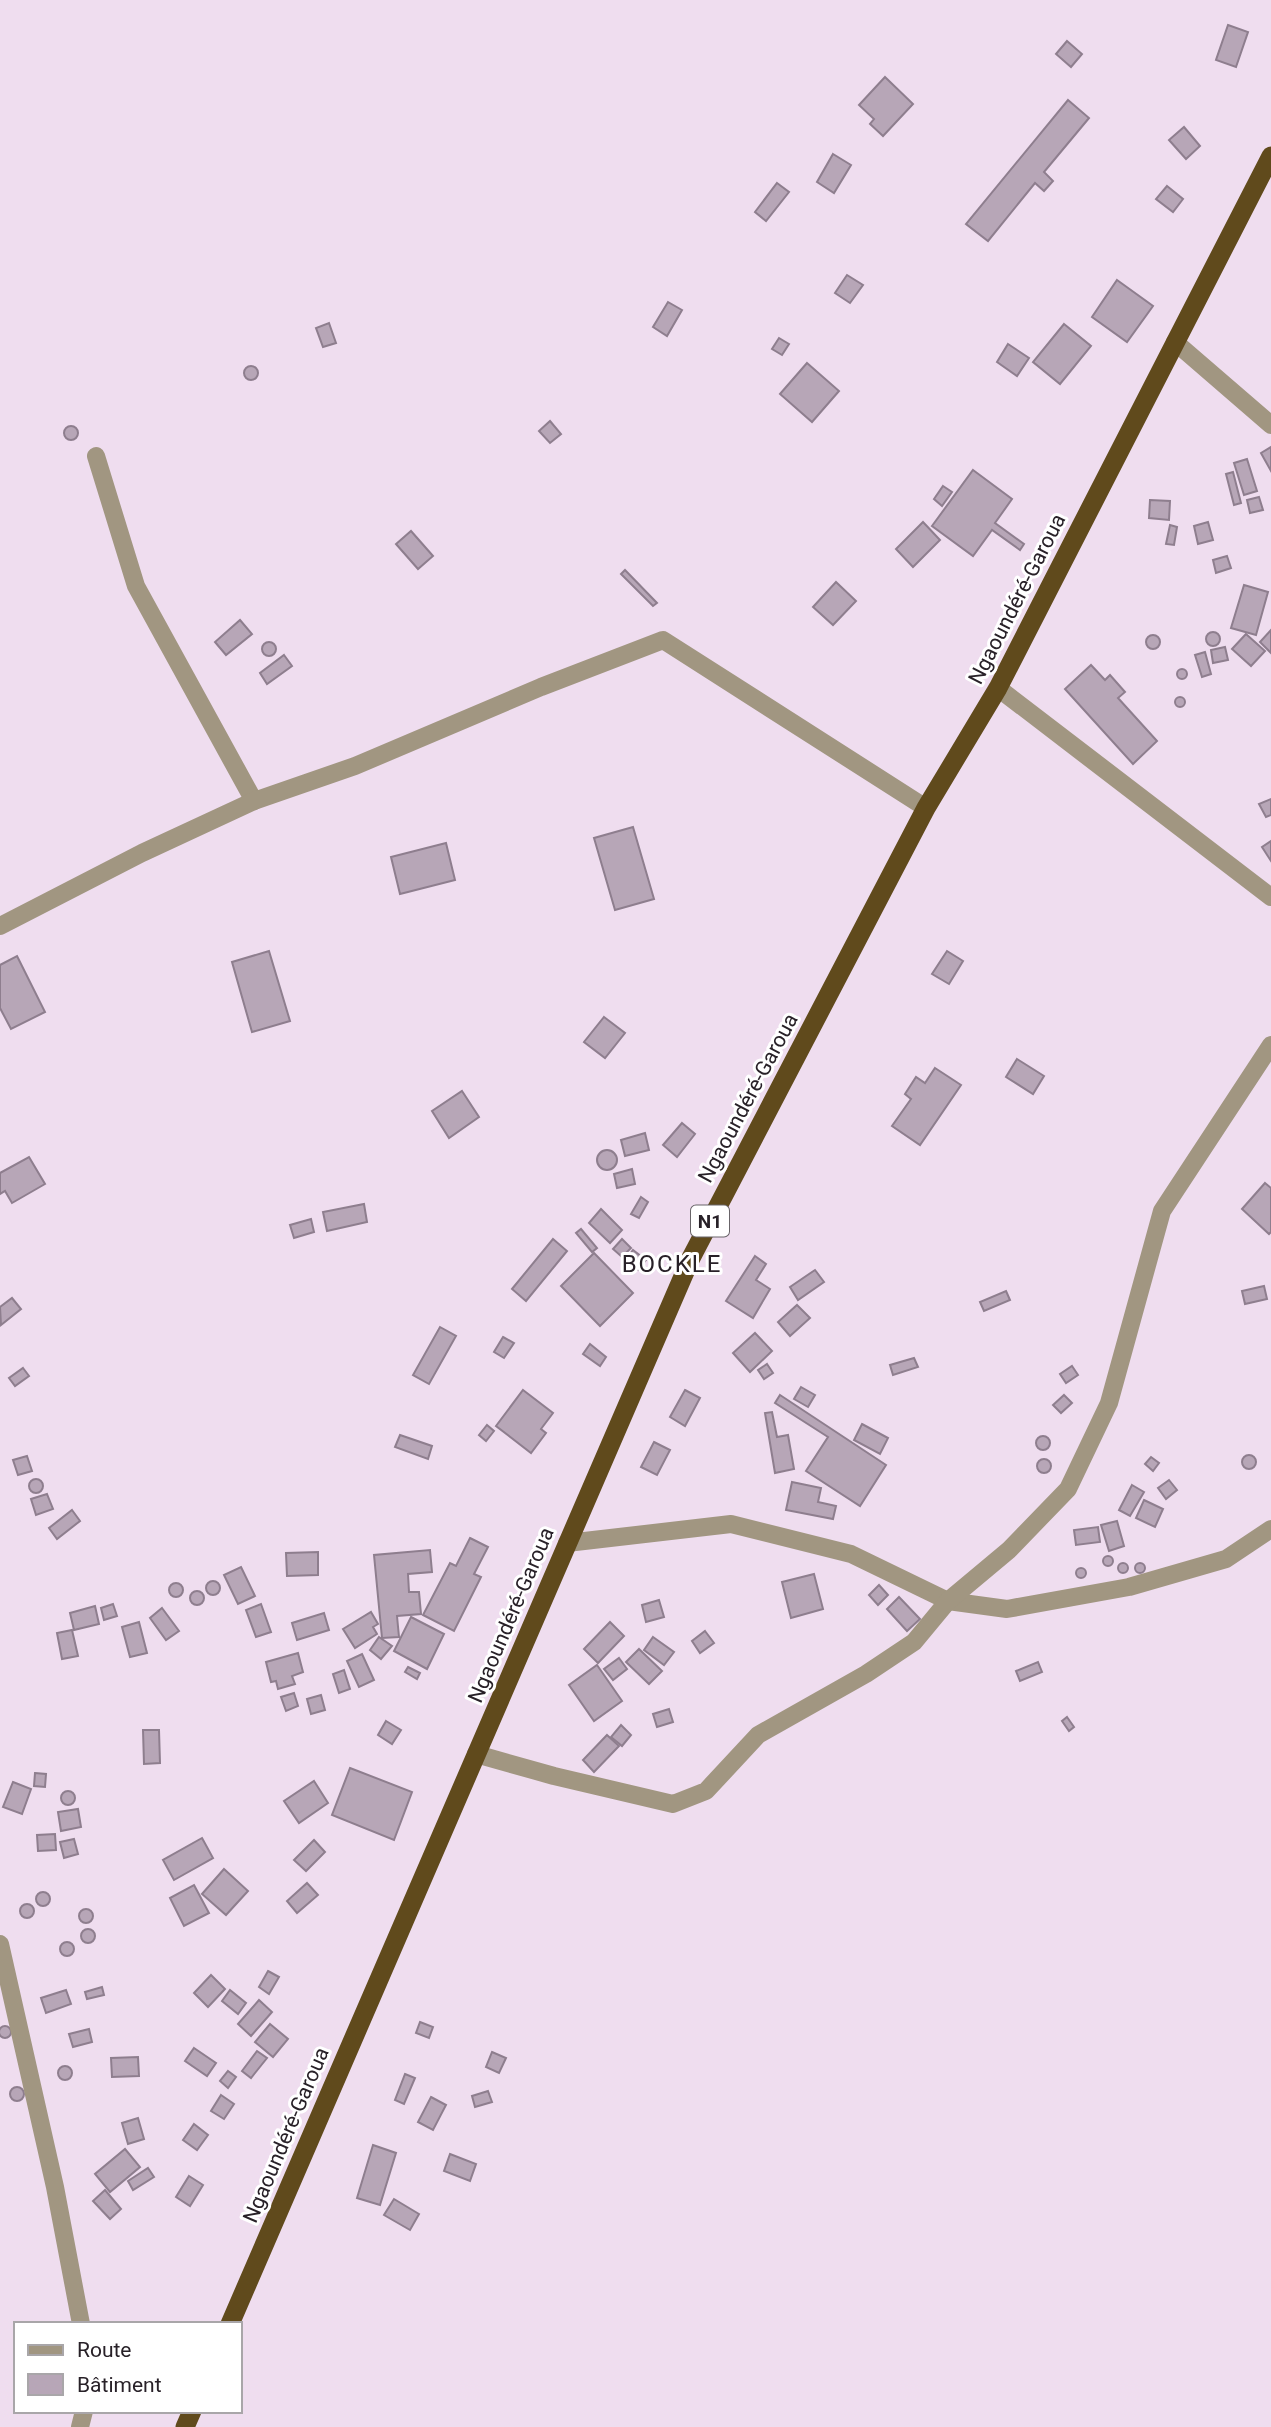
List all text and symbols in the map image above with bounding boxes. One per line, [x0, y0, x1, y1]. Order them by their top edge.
street label: Ngaoundéré-Garoua [964, 510, 1070, 688]
street label: Ngaoundéré-Garoua [693, 1009, 803, 1187]
road number: N1 [691, 1205, 729, 1236]
district label: BOCKLE [622, 1250, 722, 1278]
street label: Ngaoundéré-Garoua [463, 1524, 559, 1706]
street label: Ngaoundéré-Garoua [238, 2044, 334, 2226]
legend [14, 2322, 242, 2413]
text: Route [77, 2338, 132, 2362]
text: Bâtiment [77, 2373, 162, 2397]

